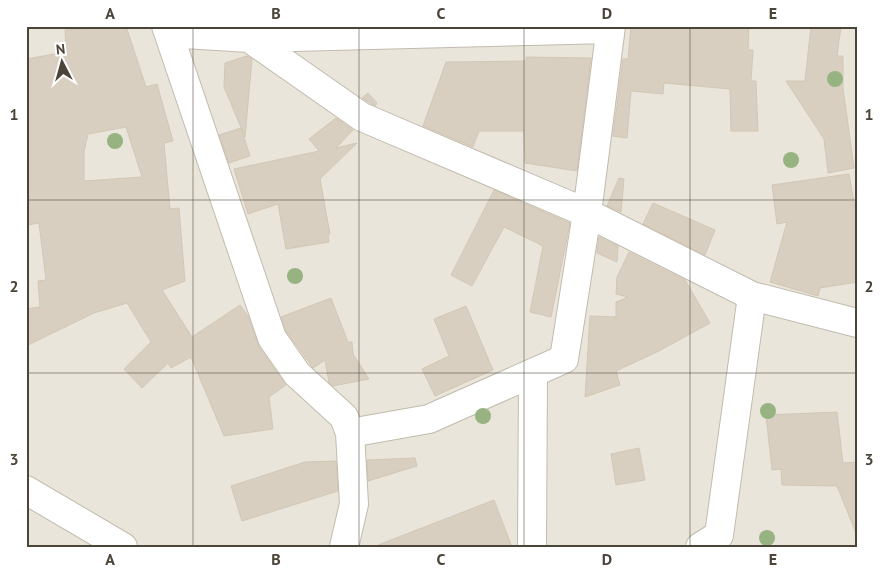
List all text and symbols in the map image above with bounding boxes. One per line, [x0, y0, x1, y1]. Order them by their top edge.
text: A [105, 3, 115, 23]
text: B [271, 3, 281, 23]
text: C [437, 3, 446, 23]
text: D [602, 3, 612, 23]
text: E [769, 3, 777, 23]
north arrow [38, 38, 88, 88]
text: N [55, 40, 66, 59]
text: 1 [9, 104, 19, 124]
text: 1 [864, 104, 874, 124]
text: 2 [9, 276, 19, 296]
text: 2 [864, 276, 874, 296]
text: 3 [9, 449, 19, 469]
text: 3 [864, 449, 874, 469]
text: A [105, 549, 115, 569]
text: B [271, 549, 281, 569]
text: C [437, 549, 446, 569]
text: D [602, 549, 612, 569]
text: E [769, 549, 777, 569]

